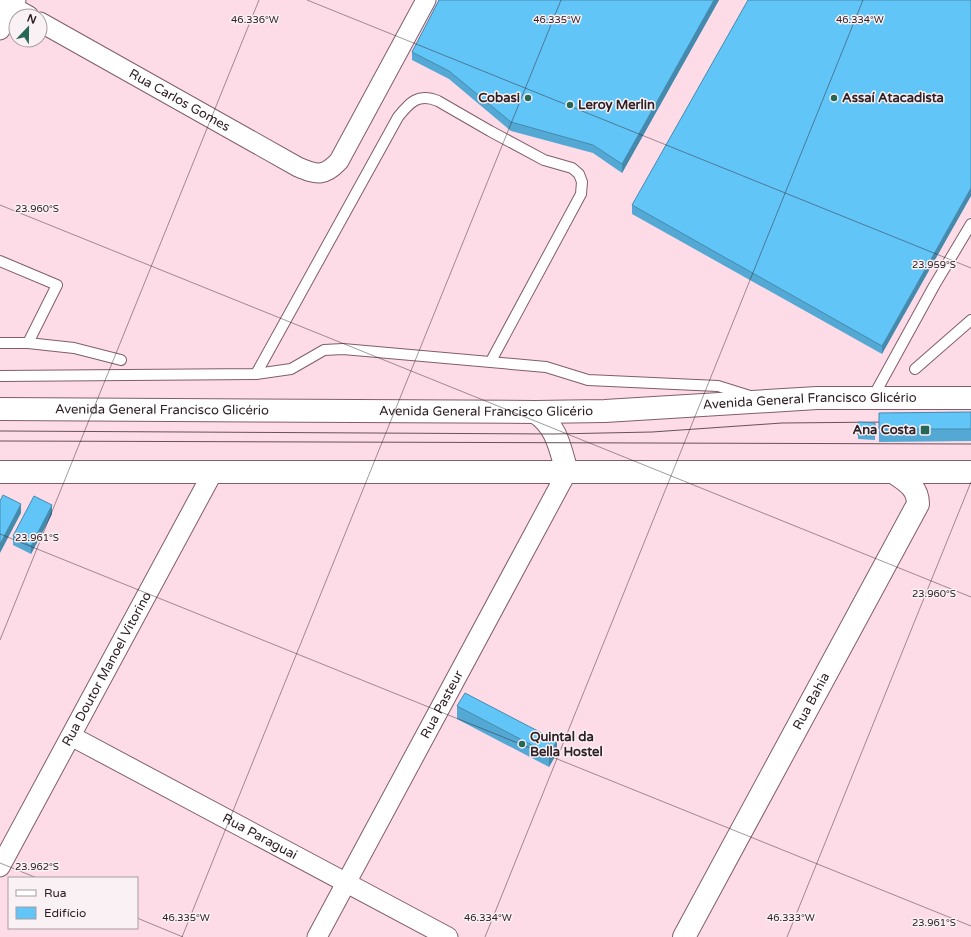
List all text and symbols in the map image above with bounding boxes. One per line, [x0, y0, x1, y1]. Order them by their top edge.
north arrow [8, 8, 48, 48]
text: N [25, 12, 38, 27]
text: 46.336°W [231, 14, 279, 26]
text: 46.335°W [533, 14, 581, 26]
text: 46.334°W [836, 14, 884, 26]
street label: Rua Carlos Gomes [126, 66, 233, 135]
place label: Cobasi [478, 90, 520, 106]
place label: Assaí Atacadista [842, 90, 944, 106]
marker: Cobasi [523, 93, 533, 103]
marker: Assaí Atacadista [829, 93, 839, 103]
place label: Leroy Merlin [578, 97, 655, 113]
marker: Leroy Merlin [565, 100, 575, 110]
text: 23.960°S [15, 203, 59, 215]
text: 23.959°S [912, 259, 956, 271]
street label: Avenida General Francisco Glicério [702, 390, 917, 413]
street label: Avenida General Francisco Glicério [55, 401, 269, 419]
street label: Avenida General Francisco Glicério [379, 403, 593, 420]
place label: Ana Costa [853, 422, 916, 438]
marker: Ana Costa [919, 424, 931, 436]
text: 23.961°S [15, 532, 59, 544]
text: 23.960°S [912, 588, 956, 600]
street label: Rua Doutor Manoel Vitorino [59, 589, 155, 749]
street label: Rua Pasteur [417, 668, 467, 741]
street label: Rua Bahia [789, 670, 833, 733]
place label: Quintal da Bella Hostel [530, 729, 603, 760]
marker: Quintal da Bella Hostel [517, 739, 527, 749]
street label: Rua Paraguai [220, 810, 300, 863]
text: 23.962°S [15, 861, 59, 873]
legend [8, 877, 138, 929]
text: Rua [44, 886, 67, 900]
text: Edifício [44, 906, 86, 920]
text: 46.335°W [162, 912, 210, 924]
text: 46.334°W [464, 912, 512, 924]
text: 46.333°W [767, 912, 815, 924]
text: 23.961°S [912, 917, 956, 929]

